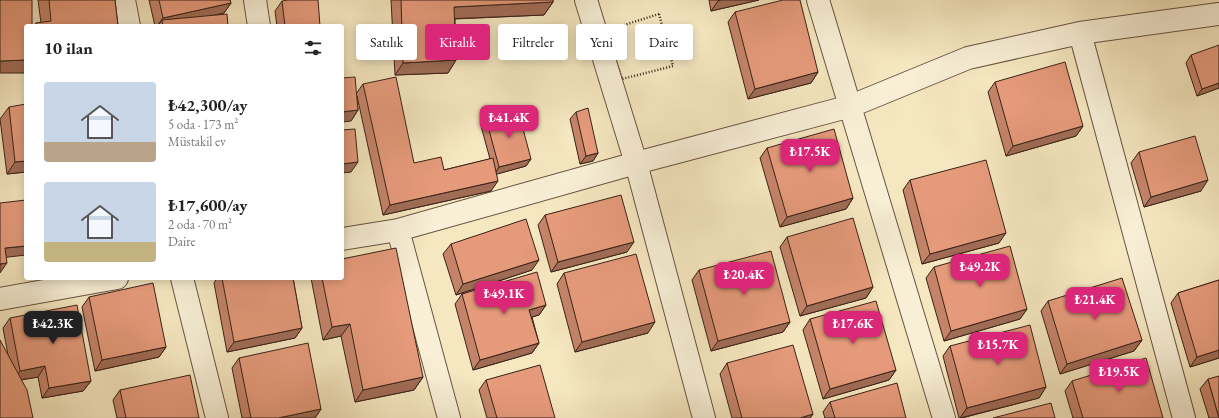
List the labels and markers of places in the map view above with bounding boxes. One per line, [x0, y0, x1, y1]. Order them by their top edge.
pin: ₺41.4K [476, 105, 542, 139]
pin: ₺17.5K [777, 139, 843, 173]
pin: ₺49.2K [947, 254, 1013, 288]
pin: ₺20.4K [711, 262, 777, 296]
pin: ₺49.1K [471, 281, 537, 315]
pin: ₺21.4K [1062, 287, 1128, 321]
pin: ₺42.3K [20, 311, 86, 345]
pin: ₺17.6K [820, 311, 886, 345]
pin: ₺15.7K [965, 332, 1031, 366]
pin: ₺19.5K [1086, 359, 1152, 393]

